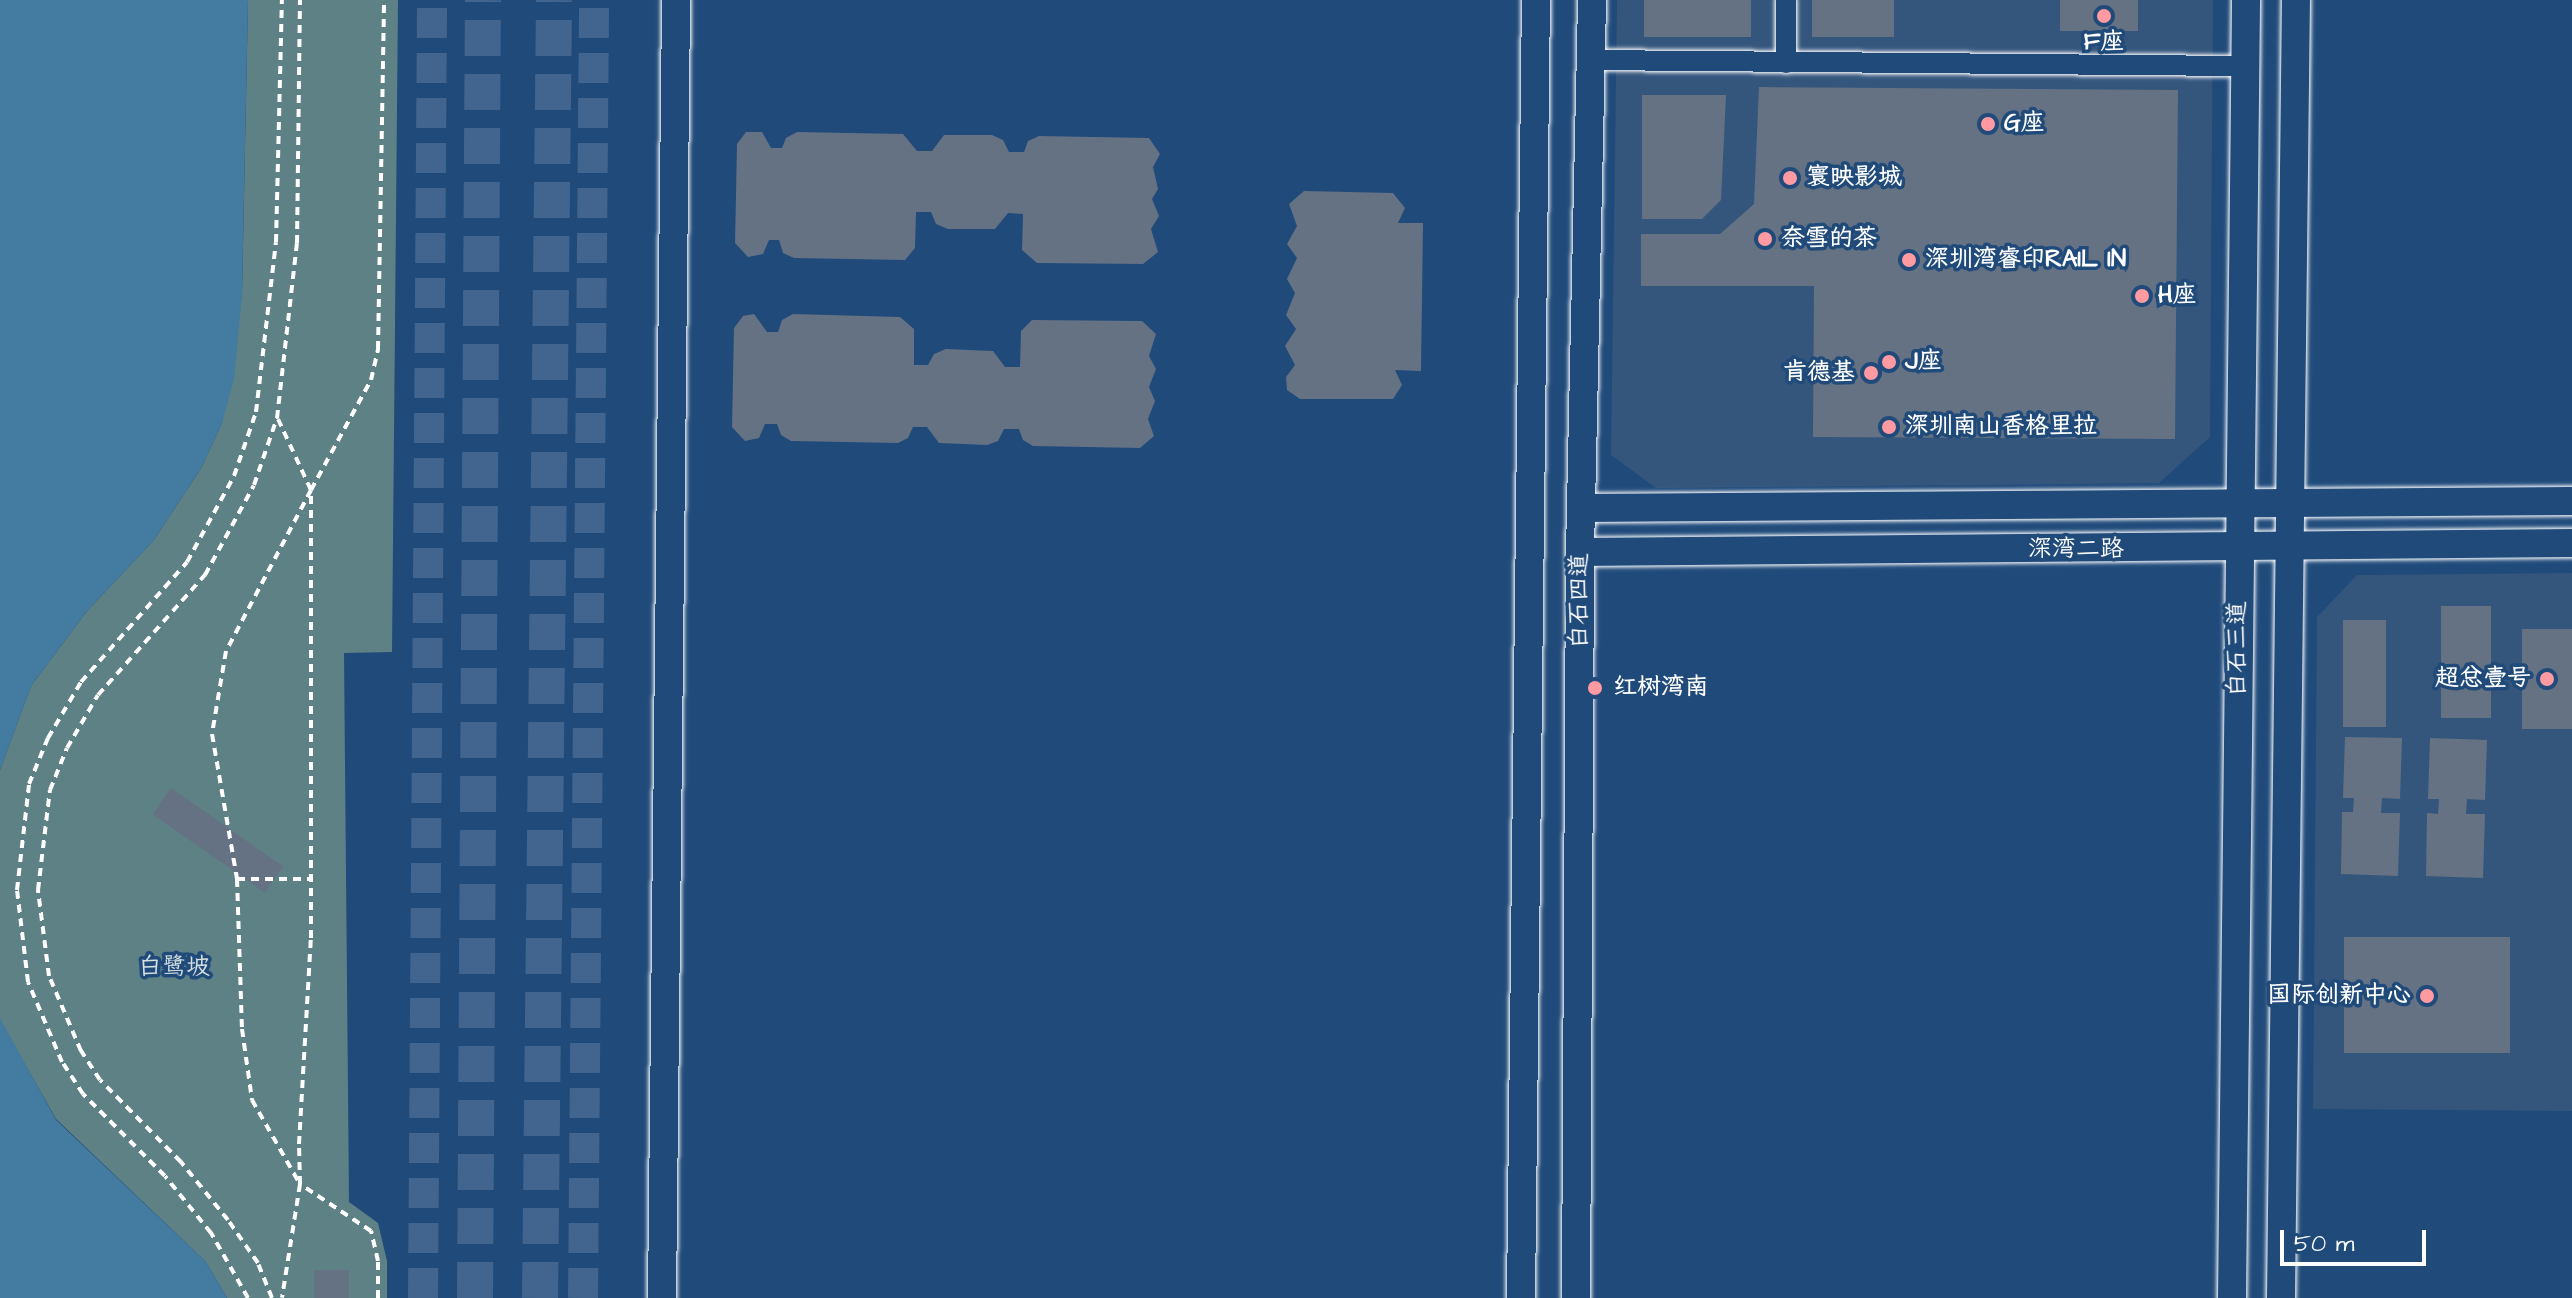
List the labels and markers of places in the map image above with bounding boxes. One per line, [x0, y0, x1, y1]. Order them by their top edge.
marker: F座 [2095, 7, 2113, 25]
place label: F座 [2084, 29, 2124, 57]
place label: G座 [2004, 110, 2045, 138]
marker: G座 [1979, 115, 1997, 133]
place label: 寰映影城 [1806, 164, 1902, 192]
marker: 寰映影城 [1781, 169, 1799, 187]
place label: 奈雪的茶 [1781, 225, 1877, 253]
marker: 奈雪的茶 [1756, 230, 1774, 248]
place label: 深圳湾睿印RAIL IN [1925, 246, 2126, 274]
marker: 深圳湾睿印RAIL IN [1900, 251, 1918, 269]
place label: H座 [2158, 282, 2197, 310]
marker: H座 [2133, 287, 2151, 305]
place label: J座 [1905, 348, 1942, 376]
marker: J座 [1880, 353, 1898, 371]
place label: 肯德基 [1783, 359, 1855, 387]
marker: 肯德基 [1862, 364, 1880, 382]
place label: 深圳南山香格里拉 [1905, 413, 2097, 441]
marker: 深圳南山香格里拉 [1880, 418, 1898, 436]
place label: 超总壹号 [2435, 665, 2531, 693]
marker: 超总壹号 [2538, 670, 2556, 688]
place label: 红树湾南 [1613, 674, 1709, 702]
marker: 红树湾南 [1584, 677, 1606, 699]
place label: 国际创新中心 [2267, 982, 2411, 1010]
marker: 国际创新中心 [2418, 987, 2436, 1005]

